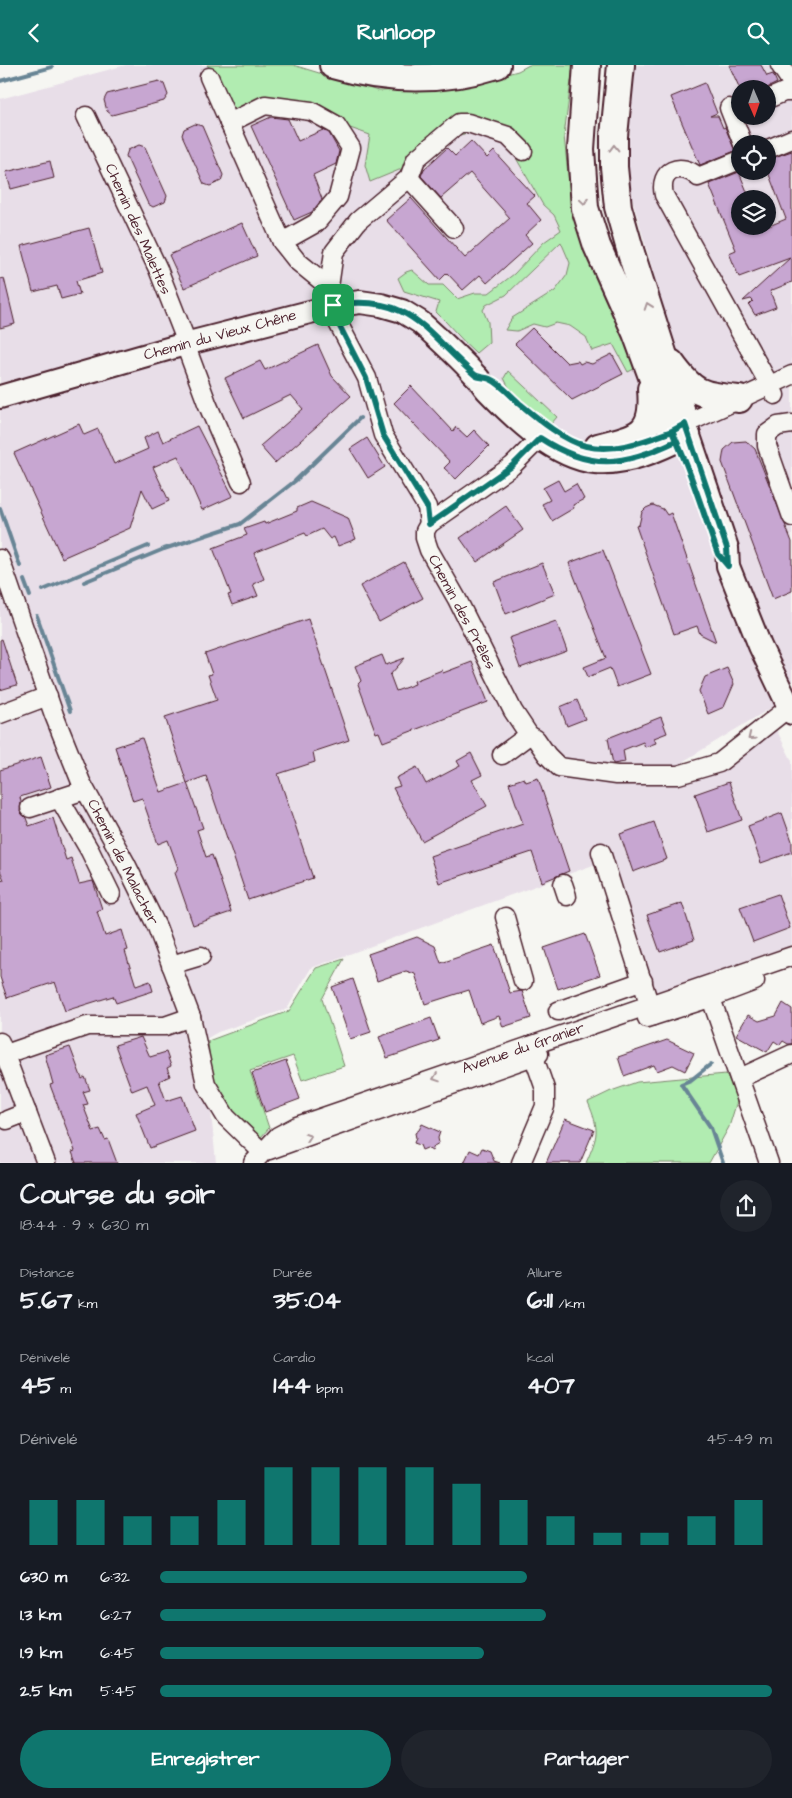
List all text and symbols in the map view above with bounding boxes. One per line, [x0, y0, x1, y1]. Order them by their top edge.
text: Runloop [357, 17, 435, 48]
icon: back [20, 19, 48, 47]
icon: search [744, 19, 772, 47]
north arrow [731, 80, 776, 125]
map controls [731, 80, 776, 235]
button: locate [731, 135, 776, 180]
one-way arrow [609, 144, 619, 152]
street label: Chemin des Malettes [100, 160, 177, 298]
button: layers [731, 190, 776, 235]
one-way arrow [579, 197, 589, 205]
pin [312, 284, 354, 326]
icon: arrive [319, 291, 347, 319]
one-way arrow [644, 303, 654, 311]
street label: Chemin du Vieux Chêne [141, 305, 299, 365]
street label: Chemin des Prêles [423, 551, 501, 673]
one-way arrow [748, 732, 757, 740]
street label: Chemin de Malacher [82, 795, 164, 929]
street label: Avenue du Granier [459, 1017, 587, 1079]
one-way arrow [432, 1072, 441, 1082]
one-way arrow [303, 1133, 312, 1143]
text: Course du soir [20, 1175, 215, 1214]
button: share [720, 1180, 772, 1232]
text: 18:44 · 9 × 630 m [20, 1214, 149, 1236]
text: Distance [20, 1263, 74, 1283]
text: Durée [273, 1263, 312, 1283]
text: Allure [527, 1263, 562, 1283]
text: 5.67 [20, 1283, 72, 1318]
text: 35:04 [273, 1283, 341, 1318]
text: 6:11 [527, 1283, 553, 1318]
text: km [72, 1294, 97, 1314]
text: /km [553, 1294, 584, 1314]
text: Dénivelé [20, 1348, 70, 1368]
text: Cardio [273, 1348, 315, 1368]
text: kcal [527, 1348, 553, 1368]
text: 45 [20, 1368, 55, 1403]
text: 144 [273, 1368, 311, 1403]
text: 407 [527, 1368, 575, 1403]
text: m [55, 1379, 71, 1399]
text: bpm [311, 1379, 343, 1399]
text: Dénivelé [20, 1428, 78, 1450]
text: 45–49 m [706, 1428, 772, 1450]
text: 630 m [20, 1566, 67, 1588]
text: 6:32 [100, 1566, 130, 1588]
text: 1.3 km [20, 1604, 61, 1626]
text: 6:27 [100, 1604, 132, 1626]
text: 1.9 km [20, 1642, 62, 1664]
text: 6:45 [100, 1642, 135, 1664]
text: 2.5 km [20, 1680, 71, 1702]
text: 5:45 [100, 1680, 136, 1702]
button: Enregistrer [20, 1730, 391, 1788]
button: Partager [401, 1730, 772, 1788]

